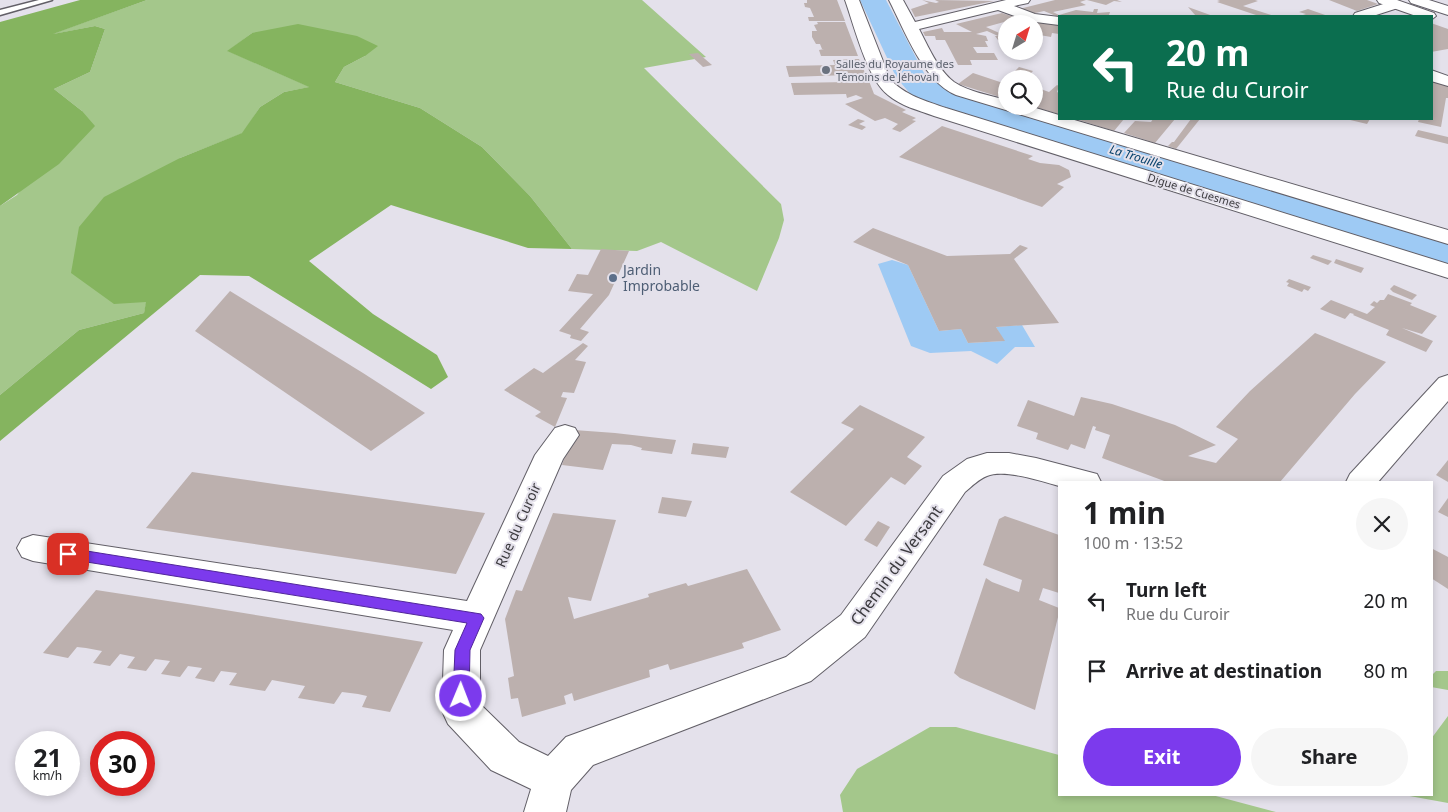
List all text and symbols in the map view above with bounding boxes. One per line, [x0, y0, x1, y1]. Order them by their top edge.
north arrow [998, 15, 1042, 60]
map controls [998, 15, 1043, 115]
text: 20 m [1166, 29, 1249, 76]
icon: left [1083, 35, 1148, 100]
place label: Salles du Royaume des Témoins de Jéhovah [836, 56, 954, 84]
marker: Salles du Royaume des Témoins de Jéhovah [820, 64, 832, 76]
button: search [998, 70, 1043, 115]
text: Rue du Curoir [1166, 74, 1308, 104]
water label: La Trouille [1108, 140, 1165, 173]
street label: Digue de Cuesmes [1146, 169, 1242, 212]
place label: Jardin Improbable [621, 260, 700, 295]
marker: Jardin Improbable [607, 272, 619, 284]
street label: Rue du Curoir [490, 479, 545, 570]
text: 1 min [1083, 492, 1166, 533]
button: close [1356, 498, 1408, 550]
street label: Chemin du Versant [845, 500, 947, 629]
text: 100 m · 13:52 [1083, 532, 1183, 554]
pin [47, 533, 89, 575]
icon: arrive [54, 540, 82, 568]
text: Turn left [1126, 577, 1207, 603]
icon: left [1083, 587, 1111, 615]
text: 20 m [1364, 588, 1408, 614]
text: Rue du Curoir [1126, 603, 1230, 625]
icon: arrive [1083, 657, 1111, 685]
text: Arrive at destination [1126, 658, 1322, 684]
text: 80 m [1364, 658, 1408, 684]
position arrow [434, 669, 486, 721]
button: Exit [1083, 728, 1241, 786]
button: Share [1251, 728, 1408, 786]
speed limit sign: 30 [90, 731, 155, 796]
text: 21 [33, 740, 62, 774]
text: km/h [33, 767, 62, 784]

